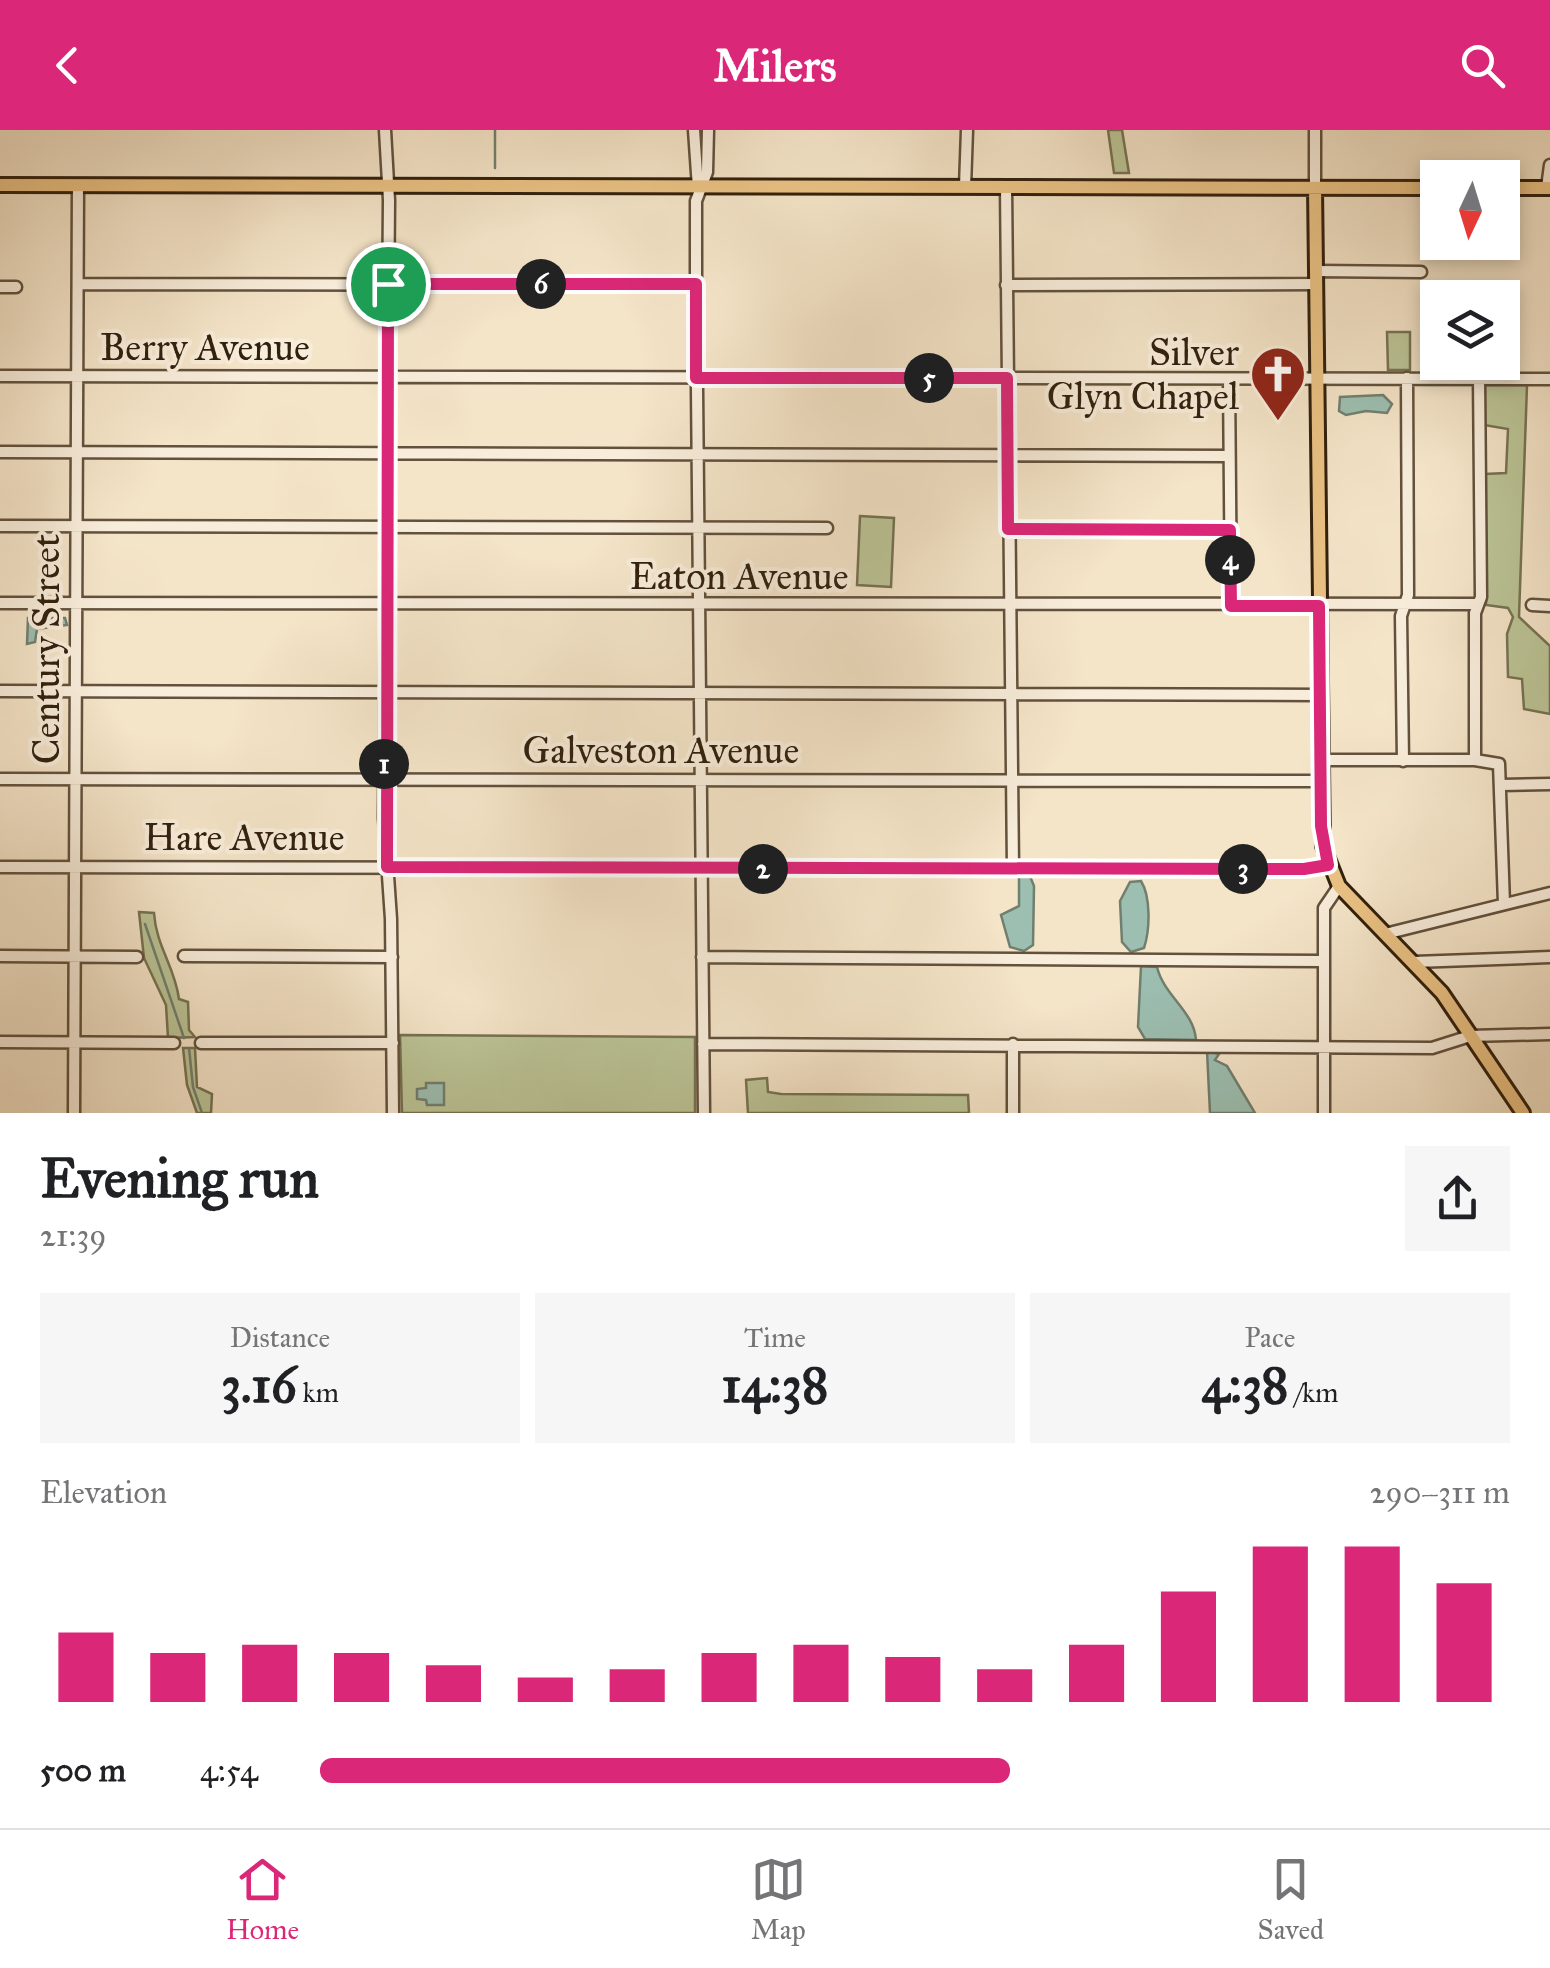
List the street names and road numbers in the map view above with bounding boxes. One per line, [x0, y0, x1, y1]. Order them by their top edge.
street label: Berry Avenue [100, 324, 310, 370]
street label: Century Street [23, 534, 69, 764]
street label: Eaton Avenue [629, 553, 849, 599]
street label: Galveston Avenue [523, 727, 799, 773]
street label: Hare Avenue [143, 814, 345, 860]

